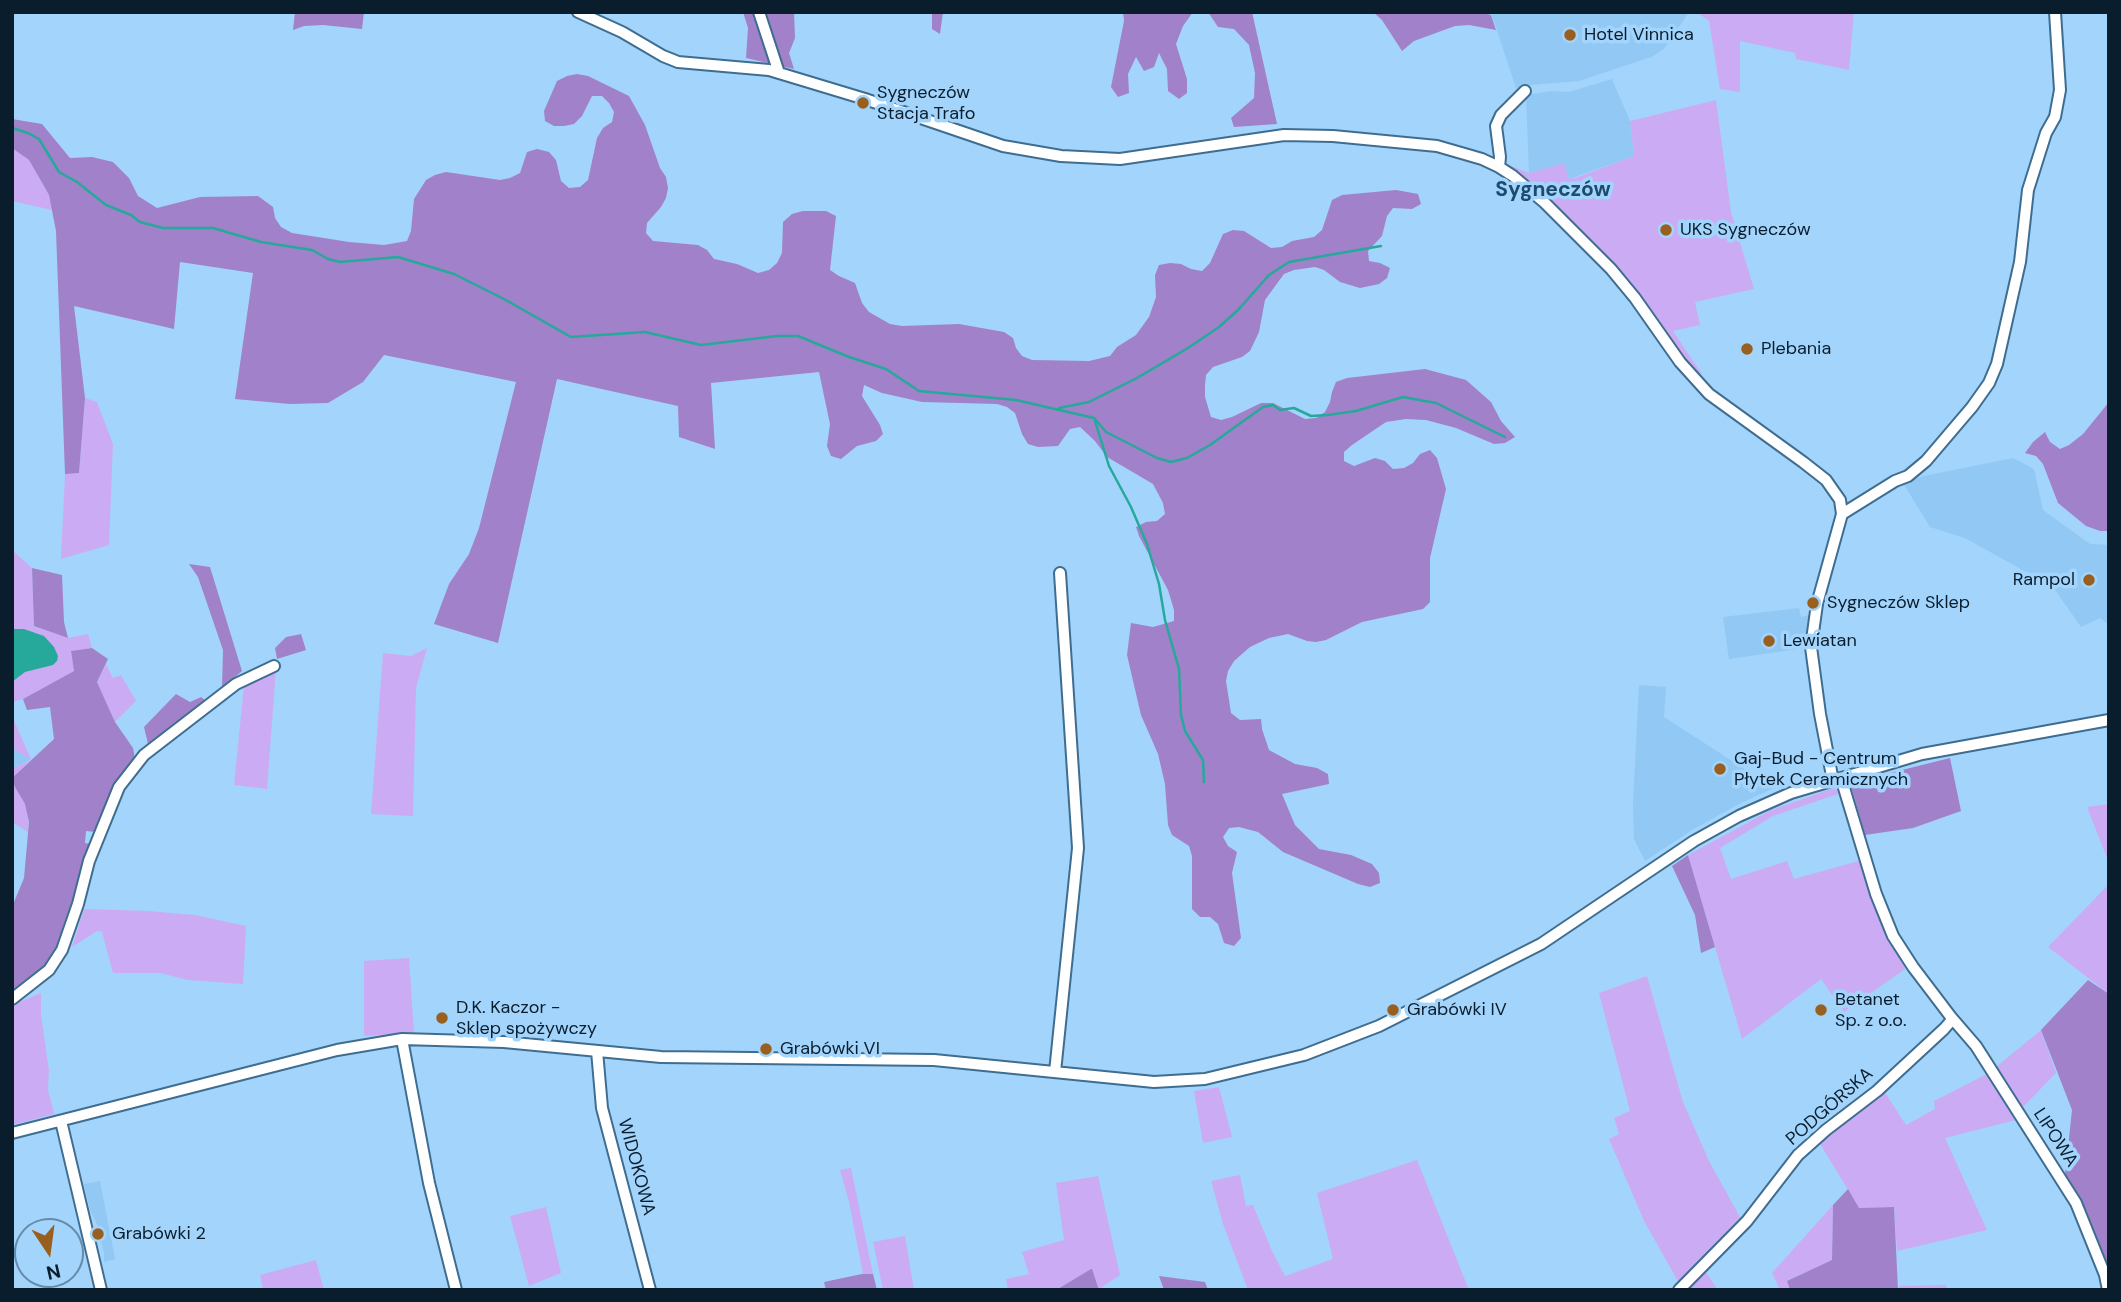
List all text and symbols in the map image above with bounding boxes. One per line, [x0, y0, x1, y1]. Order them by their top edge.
place label: Hotel Vinnica [1584, 24, 1694, 46]
marker: Hotel Vinnica [1562, 27, 1578, 43]
place label: Sygneczów Stacja Trafo [877, 82, 975, 124]
marker: Sygneczów Stacja Trafo [855, 95, 871, 111]
district label: Sygneczów [1495, 177, 1611, 203]
place label: UKS Sygneczów [1680, 219, 1811, 241]
marker: UKS Sygneczów [1658, 222, 1674, 238]
place label: Plebania [1761, 338, 1831, 360]
marker: Plebania [1739, 341, 1755, 357]
place label: Rampol [2013, 569, 2075, 591]
marker: Rampol [2081, 572, 2097, 588]
place label: Sygneczów Sklep [1827, 592, 1970, 614]
marker: Sygneczów Sklep [1805, 595, 1821, 611]
place label: Lewiatan [1783, 630, 1857, 652]
marker: Lewiatan [1761, 633, 1777, 649]
place label: Gaj-Bud - Centrum Płytek Ceramicznych [1734, 748, 1908, 790]
marker: Gaj-Bud - Centrum Płytek Ceramicznych [1712, 761, 1728, 777]
place label: Betanet Sp. z o.o. [1835, 989, 1907, 1032]
place label: D.K. Kaczor - Sklep spożywczy [456, 997, 597, 1040]
place label: Grabówki IV [1407, 999, 1507, 1021]
marker: Grabówki IV [1385, 1002, 1401, 1018]
marker: Betanet Sp. z o.o. [1813, 1002, 1829, 1018]
marker: D.K. Kaczor - Sklep spożywczy [434, 1010, 450, 1026]
place label: Grabówki VI [780, 1038, 880, 1060]
marker: Grabówki VI [758, 1041, 774, 1057]
street label: PODGÓRSKA [1782, 1063, 1878, 1151]
street label: LIPOWA [2028, 1105, 2082, 1171]
street label: WIDOKOWA [613, 1116, 659, 1218]
north arrow [14, 1218, 84, 1288]
place label: Grabówki 2 [112, 1223, 206, 1245]
marker: Grabówki 2 [90, 1226, 106, 1242]
text: N [44, 1258, 63, 1286]

